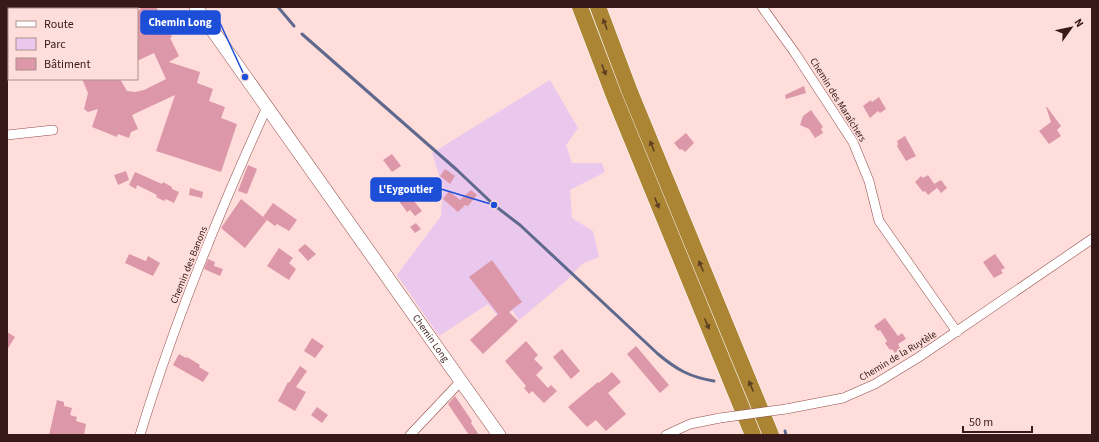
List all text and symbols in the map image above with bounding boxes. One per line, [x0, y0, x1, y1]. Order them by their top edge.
legend [8, 8, 138, 80]
north arrow [1051, 8, 1091, 48]
callout: Chemin Long [141, 11, 220, 34]
text: Chemin Long [148, 15, 212, 30]
text: Route [44, 16, 74, 33]
text: N [1071, 16, 1087, 30]
one-way arrow [601, 18, 607, 30]
text: Parc [44, 36, 66, 53]
street label: Chemin des Maraîchers [806, 55, 870, 145]
text: Bâtiment [44, 56, 90, 73]
one-way arrow [602, 64, 608, 76]
one-way arrow [649, 140, 655, 151]
callout: L'Eygoutier [371, 178, 441, 201]
text: L'Eygoutier [379, 182, 434, 197]
one-way arrow [655, 198, 661, 210]
street label: Chemin des Banons [167, 224, 211, 306]
one-way arrow [698, 260, 704, 272]
street label: Chemin Long [409, 312, 452, 365]
one-way arrow [704, 318, 710, 330]
street label: Chemin de la Ruytèle [857, 327, 939, 385]
one-way arrow [748, 381, 754, 392]
scale bar [963, 408, 1032, 434]
text: 50 m [969, 414, 993, 431]

